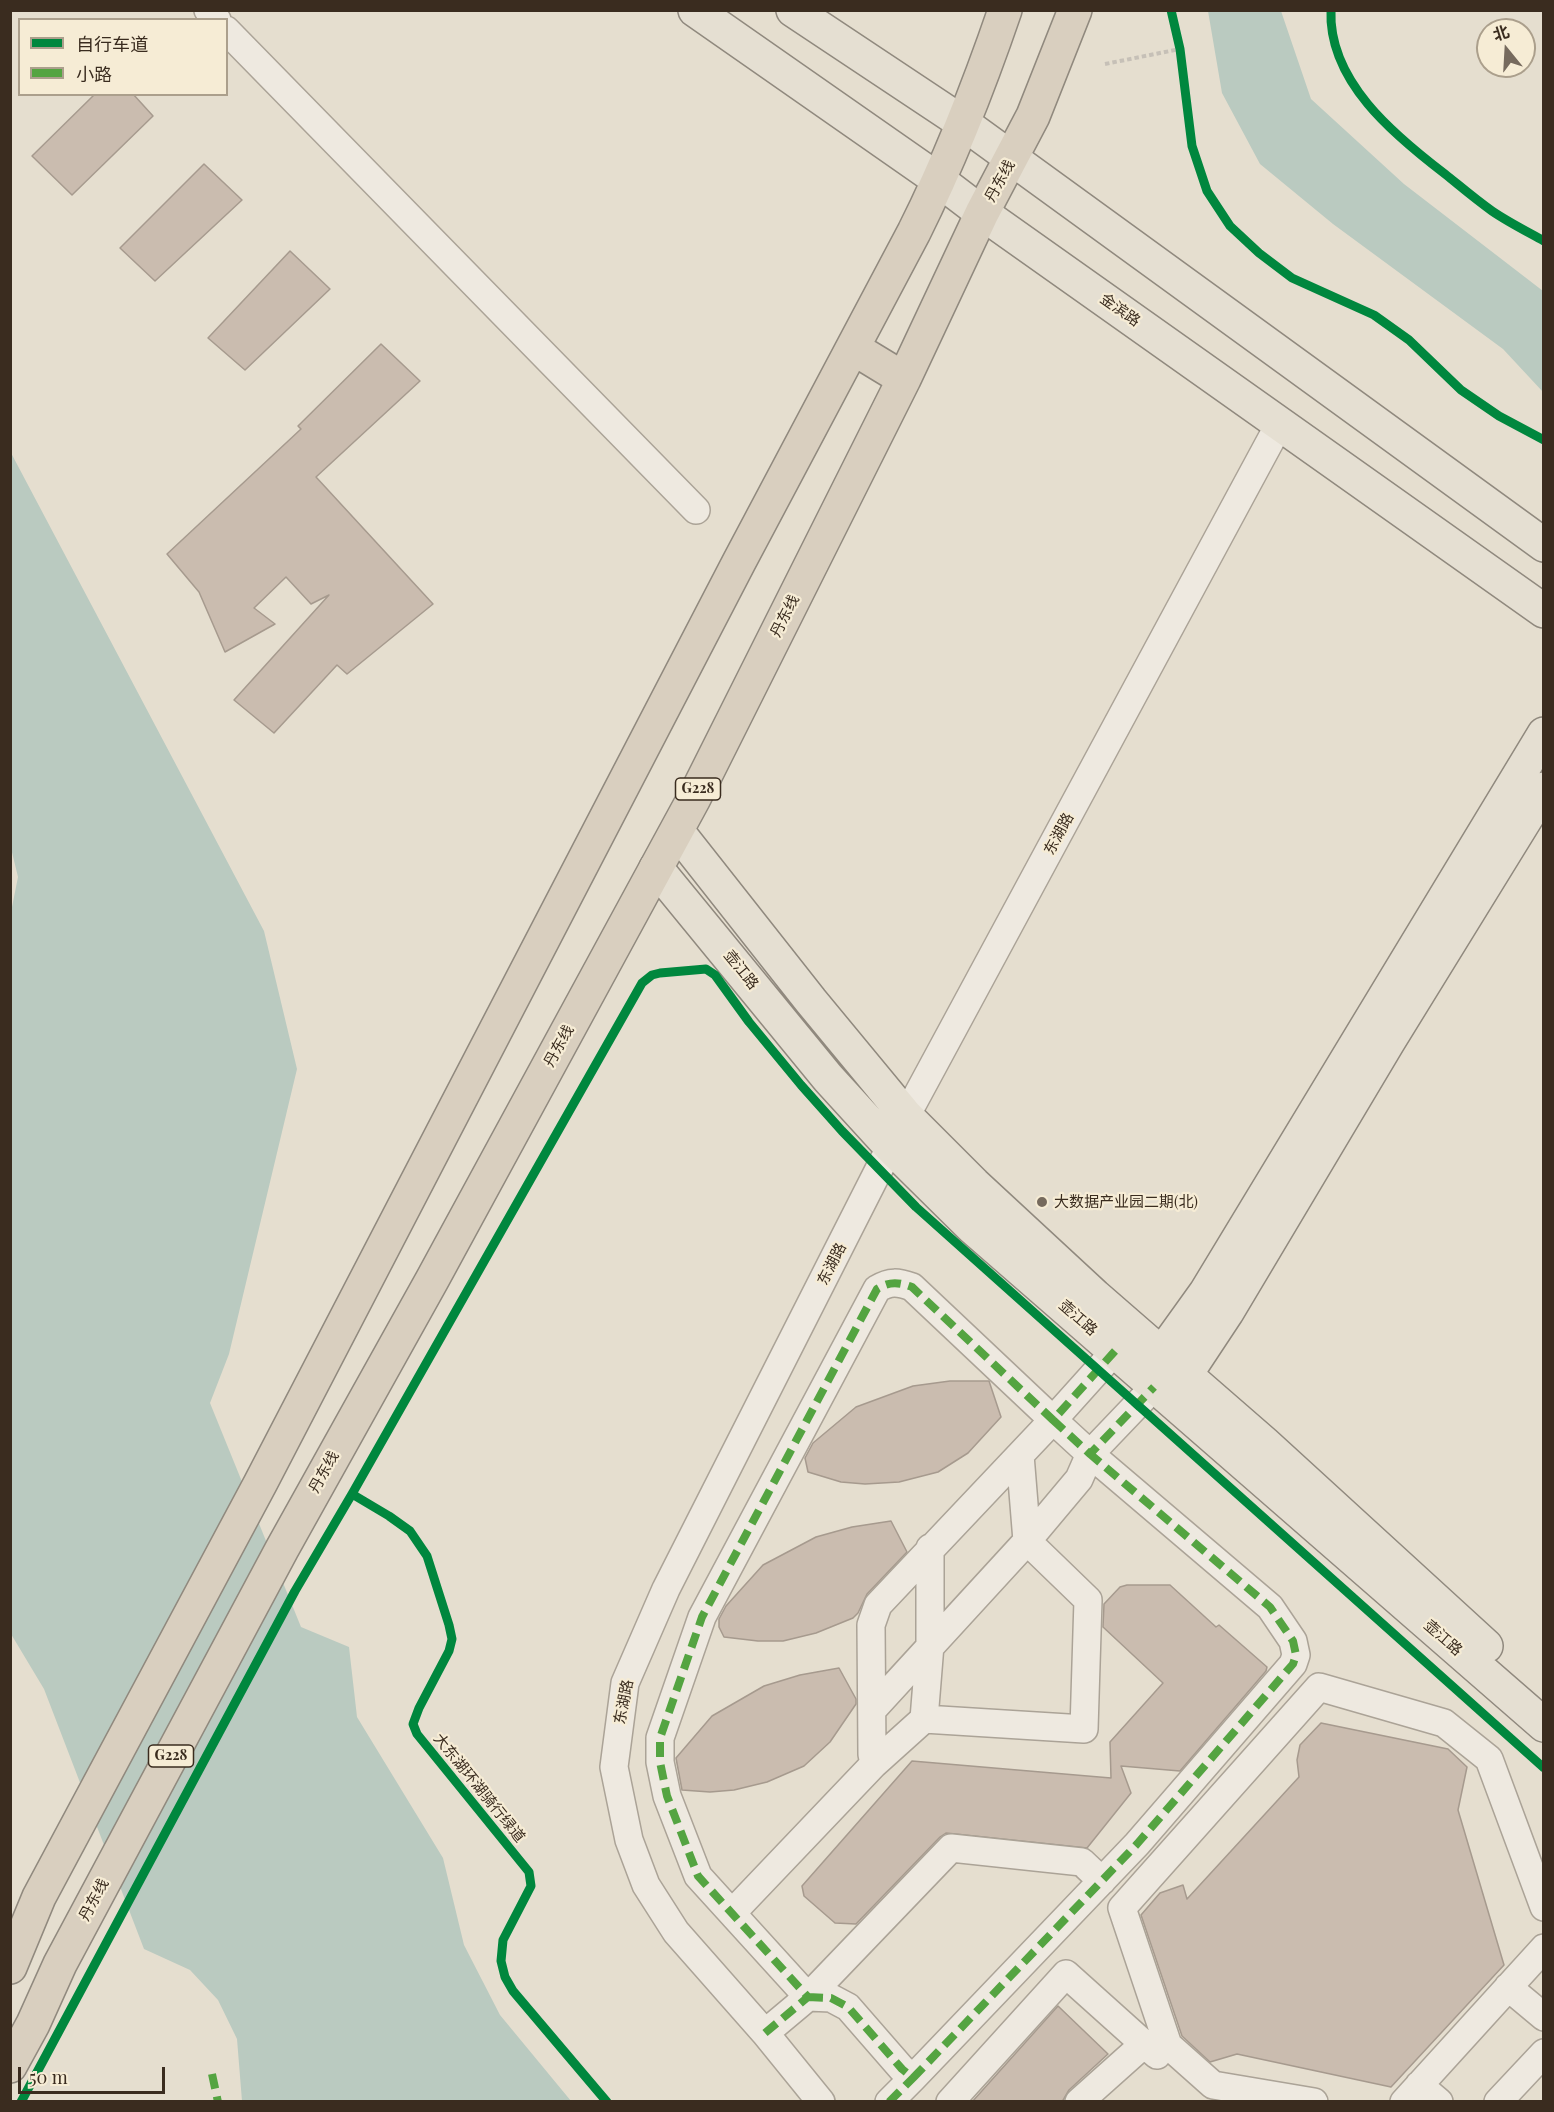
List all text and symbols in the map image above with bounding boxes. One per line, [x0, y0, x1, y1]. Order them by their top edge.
legend [18, 18, 228, 96]
north arrow [1476, 18, 1536, 78]
text: 北 [1490, 20, 1512, 45]
text: 自行车道 [76, 32, 148, 56]
text: 小路 [76, 62, 112, 86]
street label: 丹东线 [981, 157, 1019, 205]
street label: 金滨路 [1096, 290, 1144, 330]
street label: 丹东线 [767, 592, 803, 640]
road number: G228 [676, 778, 720, 800]
street label: 东湖路 [1040, 810, 1078, 858]
street label: 壶江路 [720, 947, 762, 993]
street label: 丹东线 [540, 1022, 578, 1070]
place label: 大数据产业园二期(北) [1054, 1193, 1198, 1211]
marker: 大数据产业园二期(北) [1035, 1195, 1049, 1209]
street label: 东湖路 [814, 1240, 850, 1288]
street label: 壶江路 [1055, 1296, 1101, 1340]
street label: 丹东线 [305, 1448, 343, 1496]
street label: 壶江路 [1420, 1616, 1466, 1660]
street label: 东湖路 [611, 1678, 637, 1726]
street label: 大东湖环湖骑行绿道 [430, 1730, 528, 1846]
road number: G228 [148, 1745, 194, 1767]
street label: 丹东线 [75, 1876, 113, 1924]
scale bar [21, 2055, 168, 2093]
text: 50 m [29, 2065, 68, 2089]

